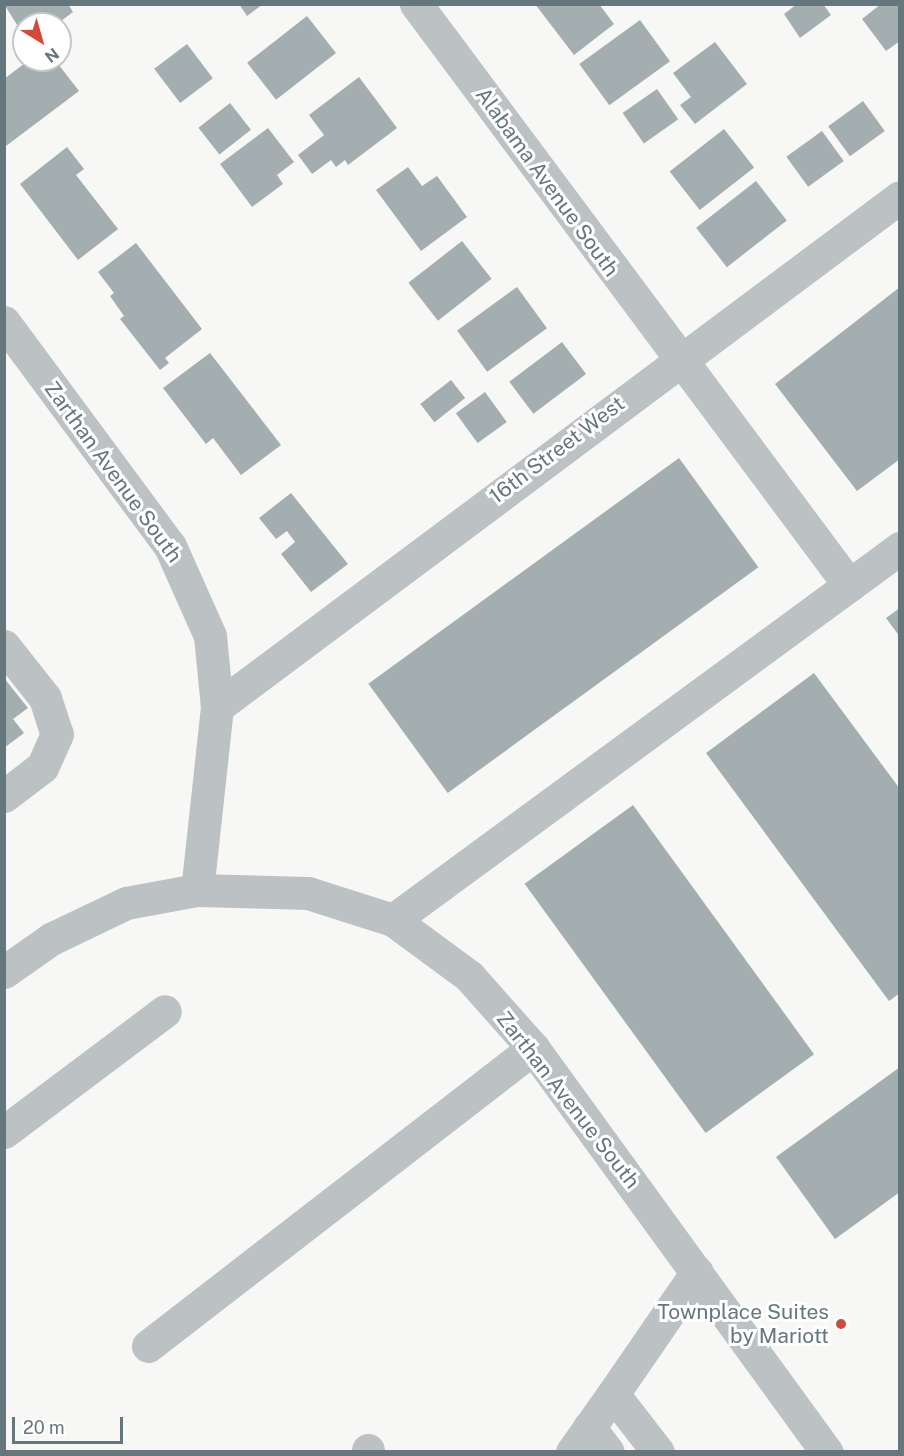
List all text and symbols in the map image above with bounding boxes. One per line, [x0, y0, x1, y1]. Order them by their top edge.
north arrow [12, 12, 72, 72]
text: N [41, 44, 63, 67]
street label: Alabama Avenue South [470, 83, 624, 281]
street label: Zarthan Avenue South [39, 377, 187, 567]
street label: 16th Street West [484, 391, 630, 509]
street label: Zarthan Avenue South [491, 1006, 645, 1194]
place label: Townplace Suites by Mariott [657, 1299, 829, 1349]
marker: Townplace Suites by Mariott [834, 1317, 848, 1331]
scale bar [15, 1405, 126, 1443]
text: 20 m [23, 1417, 65, 1438]

